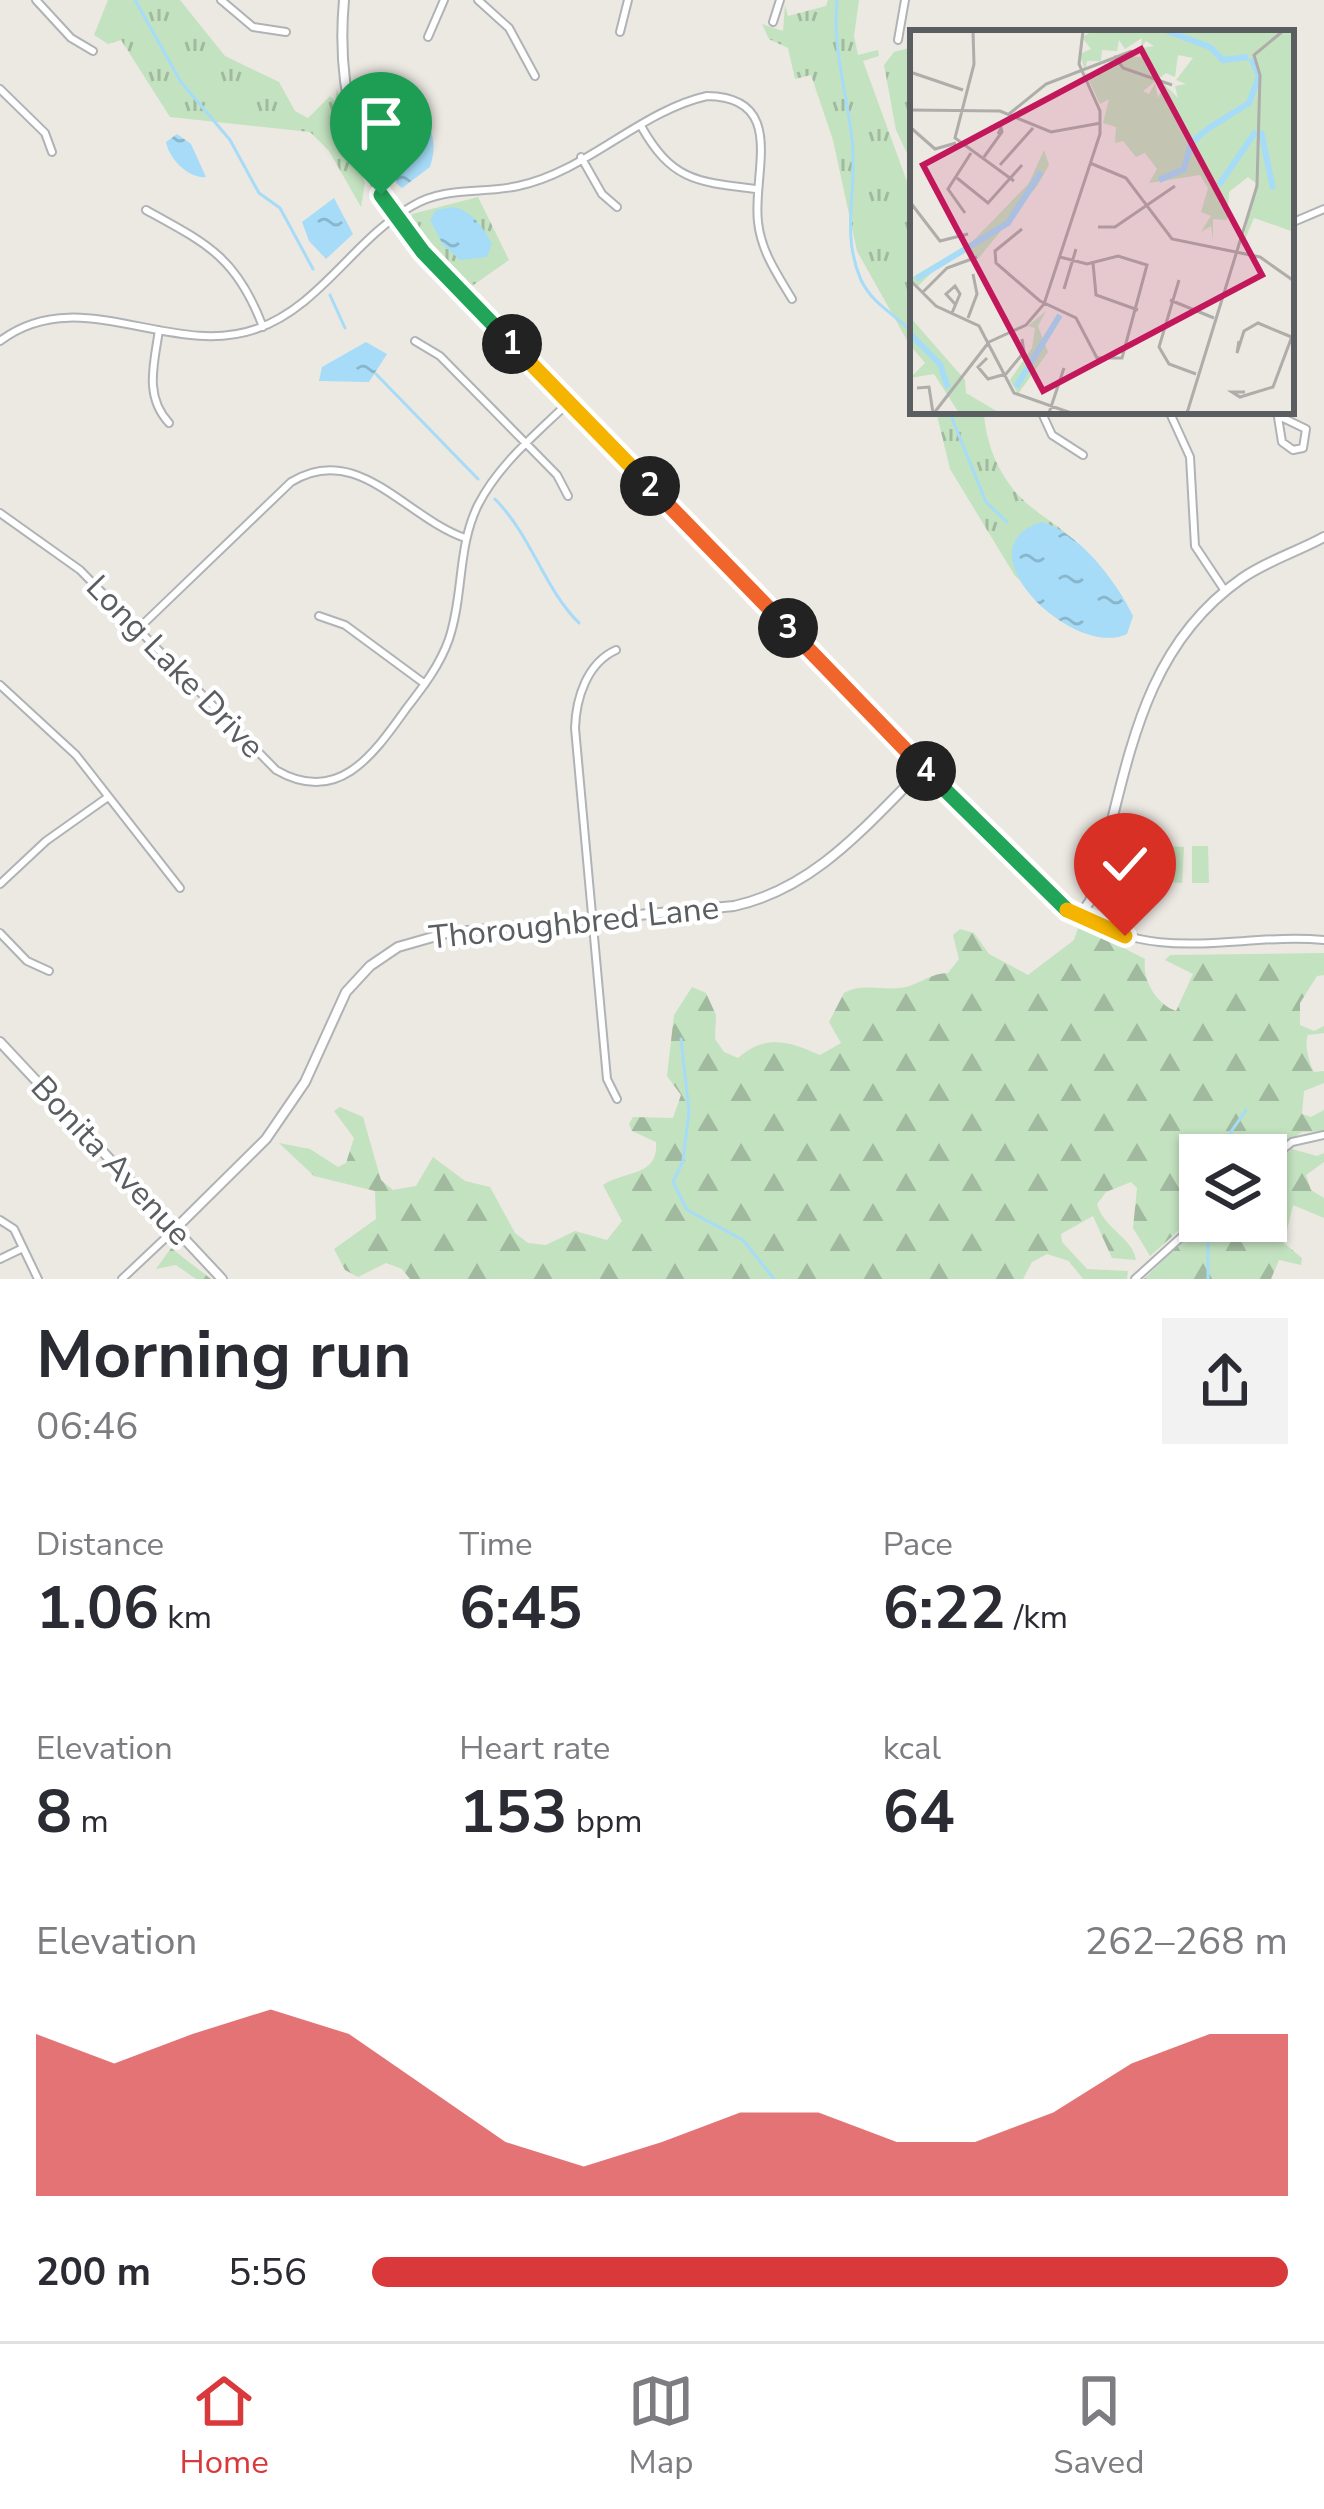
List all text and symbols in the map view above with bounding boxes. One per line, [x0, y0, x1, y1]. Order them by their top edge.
inset map [910, 30, 1294, 414]
pin [330, 72, 432, 195]
icon: arrive [348, 90, 414, 156]
pin: 1 [482, 314, 542, 374]
text: 1 [502, 321, 522, 366]
pin: 2 [620, 456, 680, 516]
text: 2 [640, 463, 660, 508]
street label: Long Lake Drive [76, 566, 274, 768]
pin: 3 [758, 598, 818, 658]
text: 3 [778, 605, 798, 650]
pin: 4 [896, 741, 956, 801]
text: 4 [916, 748, 936, 793]
pin [1074, 813, 1176, 936]
icon: check [1092, 831, 1158, 897]
street label: Thoroughbred Lane [427, 885, 721, 961]
street label: Bonita Avenue [21, 1066, 201, 1256]
map controls [1179, 1134, 1287, 1242]
button: layers [1179, 1134, 1287, 1242]
text: Morning run [36, 1310, 412, 1400]
button: share [1162, 1318, 1288, 1444]
text: 06:46 [36, 1400, 139, 1453]
text: Distance [36, 1522, 164, 1567]
text: Time [459, 1522, 533, 1567]
text: Pace [883, 1522, 953, 1567]
text: 1.06 [36, 1567, 159, 1649]
text: 6:45 [459, 1567, 582, 1649]
text: 6:22 [883, 1567, 1006, 1649]
text: km [159, 1595, 212, 1640]
text: /km [1006, 1595, 1068, 1640]
text: Elevation [36, 1726, 173, 1771]
text: Heart rate [459, 1726, 610, 1771]
text: kcal [883, 1726, 941, 1771]
text: 8 [36, 1771, 72, 1853]
text: 153 [459, 1771, 567, 1853]
text: 64 [883, 1771, 955, 1853]
text: m [72, 1799, 109, 1844]
text: bpm [567, 1799, 643, 1844]
text: Elevation [36, 1915, 197, 1968]
text: 262–268 m [1085, 1915, 1288, 1968]
text: 200 m [36, 2246, 151, 2299]
text: 5:56 [228, 2246, 307, 2299]
tab: Home [180, 2368, 269, 2485]
tab: Map [628, 2368, 694, 2485]
tab: Saved [1053, 2368, 1144, 2485]

